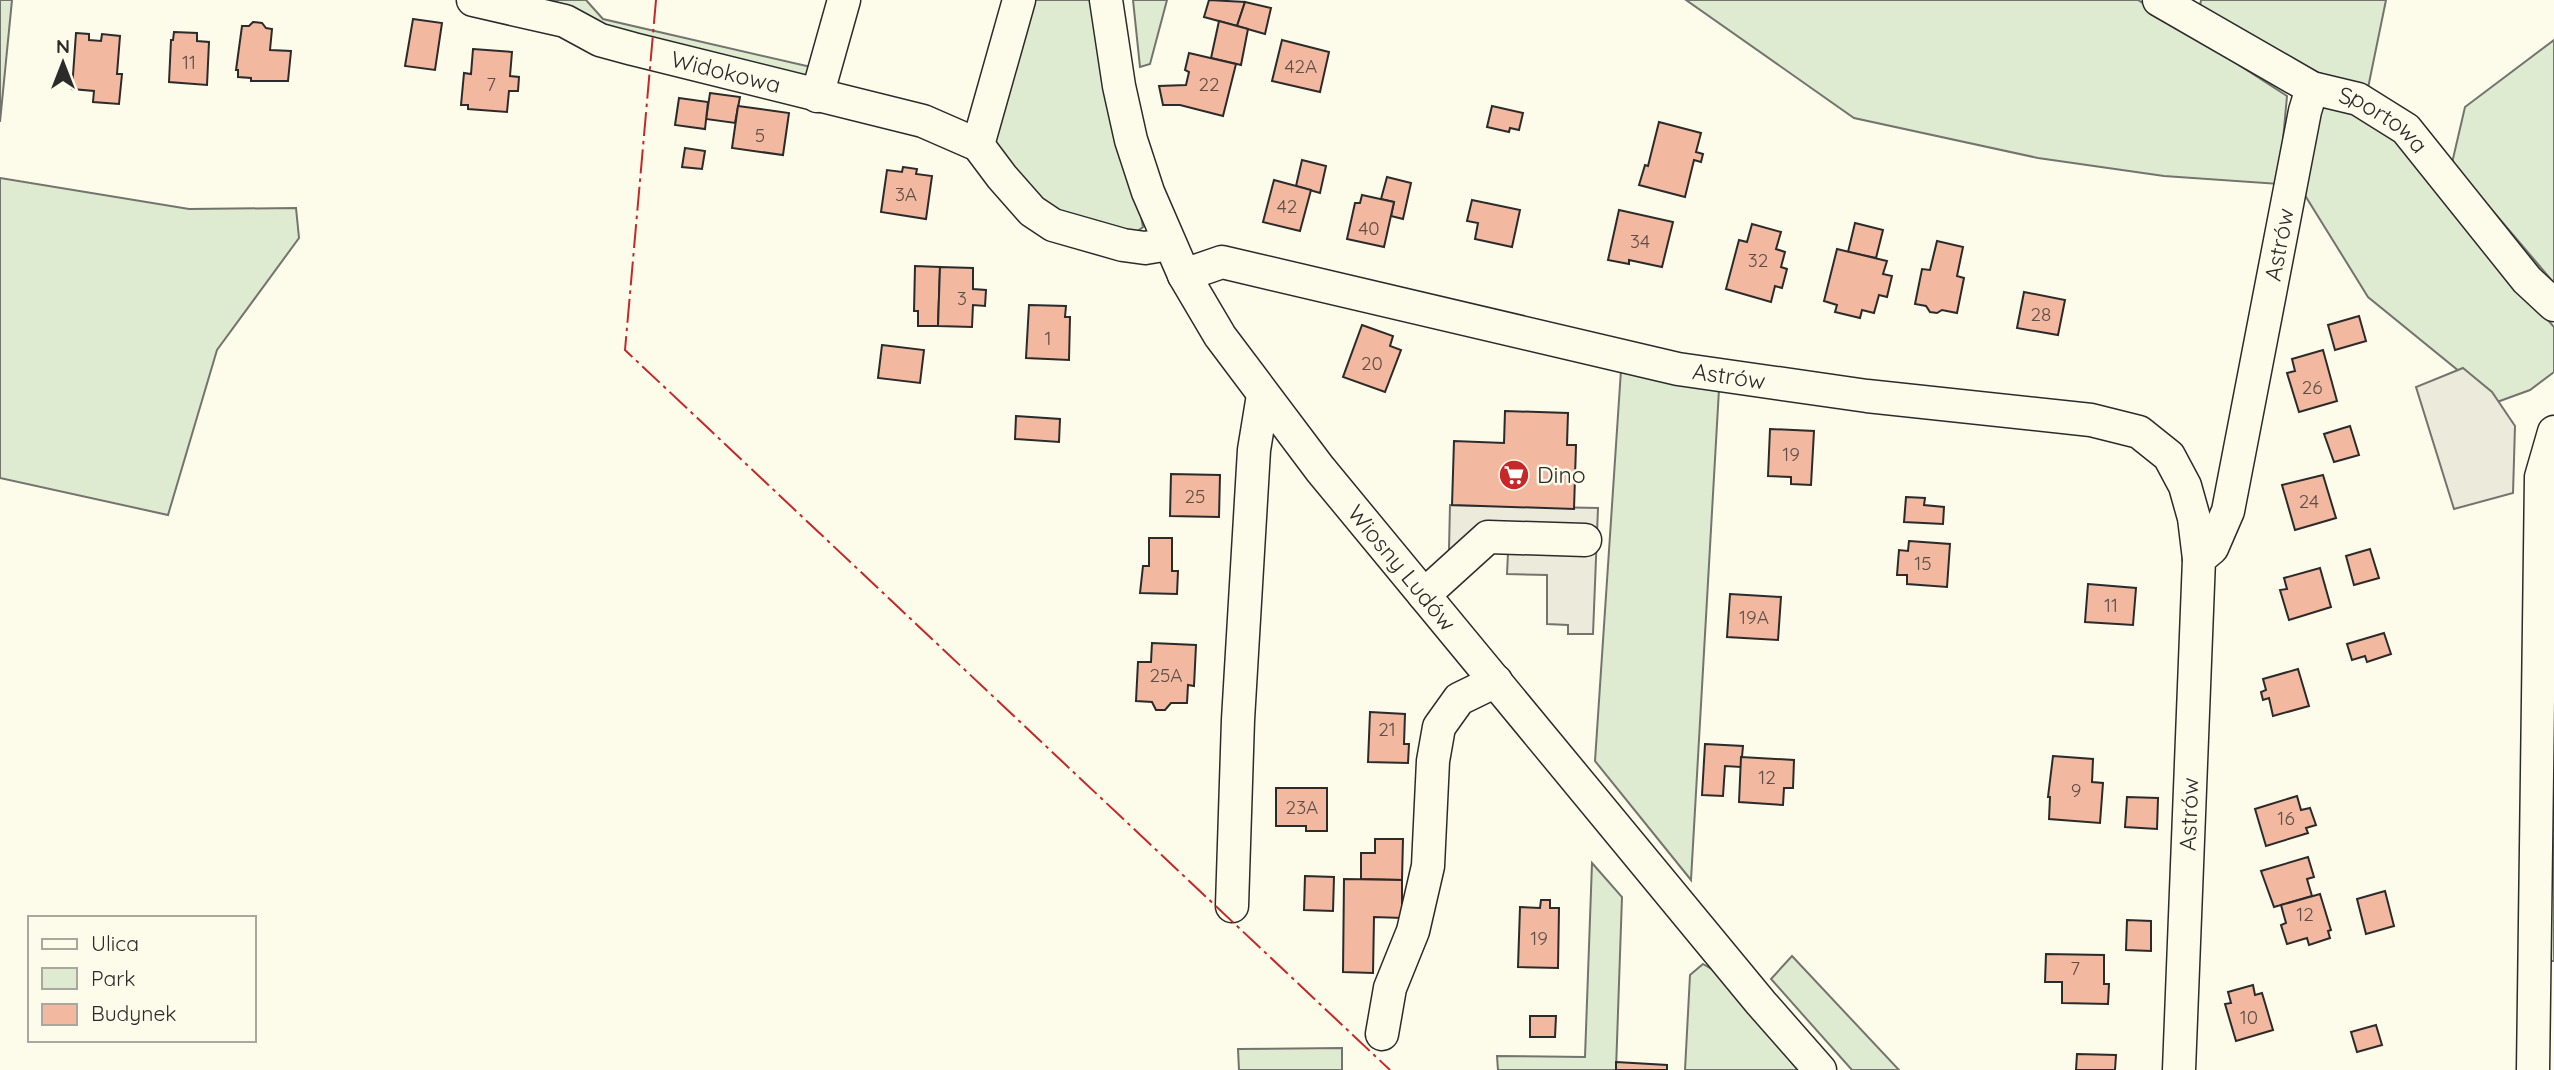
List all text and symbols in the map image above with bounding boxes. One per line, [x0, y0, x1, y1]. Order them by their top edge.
north arrow [28, 28, 98, 98]
text: N [56, 34, 70, 58]
street label: Widokowa [668, 44, 784, 99]
house number: 11 [182, 50, 196, 74]
house number: 42A [1285, 54, 1317, 78]
house number: 7 [486, 72, 496, 96]
house number: 22 [1198, 72, 1220, 96]
street label: Sportowa [2336, 80, 2435, 159]
house number: 5 [755, 123, 765, 147]
house number: 3A [895, 182, 917, 206]
house number: 42 [1277, 194, 1297, 218]
street label: Astrów [2258, 206, 2300, 283]
house number: 40 [1358, 216, 1380, 240]
house number: 34 [1630, 229, 1650, 253]
house number: 32 [1748, 248, 1768, 272]
house number: 3 [957, 286, 967, 310]
house number: 28 [2031, 302, 2051, 326]
house number: 1 [1044, 326, 1052, 350]
house number: 20 [1361, 351, 1383, 375]
street label: Astrów [1691, 356, 1767, 395]
house number: 26 [2302, 375, 2322, 399]
house number: 19 [1782, 442, 1800, 466]
supermarket icon: Dino [1497, 458, 1531, 492]
place label: Dino [1537, 460, 1586, 489]
house number: 25 [1185, 484, 1205, 508]
house number: 24 [2299, 489, 2319, 513]
street label: Wiosny Ludów [1342, 499, 1463, 637]
house number: 15 [1914, 551, 1932, 575]
house number: 11 [2104, 593, 2118, 617]
house number: 19A [1739, 605, 1769, 629]
house number: 25A [1149, 663, 1183, 687]
house number: 21 [1378, 717, 1396, 741]
house number: 12 [1758, 765, 1776, 789]
street label: Astrów [2173, 777, 2204, 851]
house number: 9 [2071, 778, 2081, 802]
house number: 23A [1286, 795, 1318, 819]
house number: 16 [2277, 806, 2295, 830]
house number: 12 [2296, 902, 2314, 926]
legend [28, 916, 256, 1042]
house number: 19 [1530, 926, 1548, 950]
text: Ulica [91, 930, 139, 956]
house number: 7 [2070, 956, 2080, 980]
text: Park [91, 965, 135, 991]
text: Budynek [91, 1000, 177, 1026]
house number: 10 [2240, 1005, 2258, 1029]

